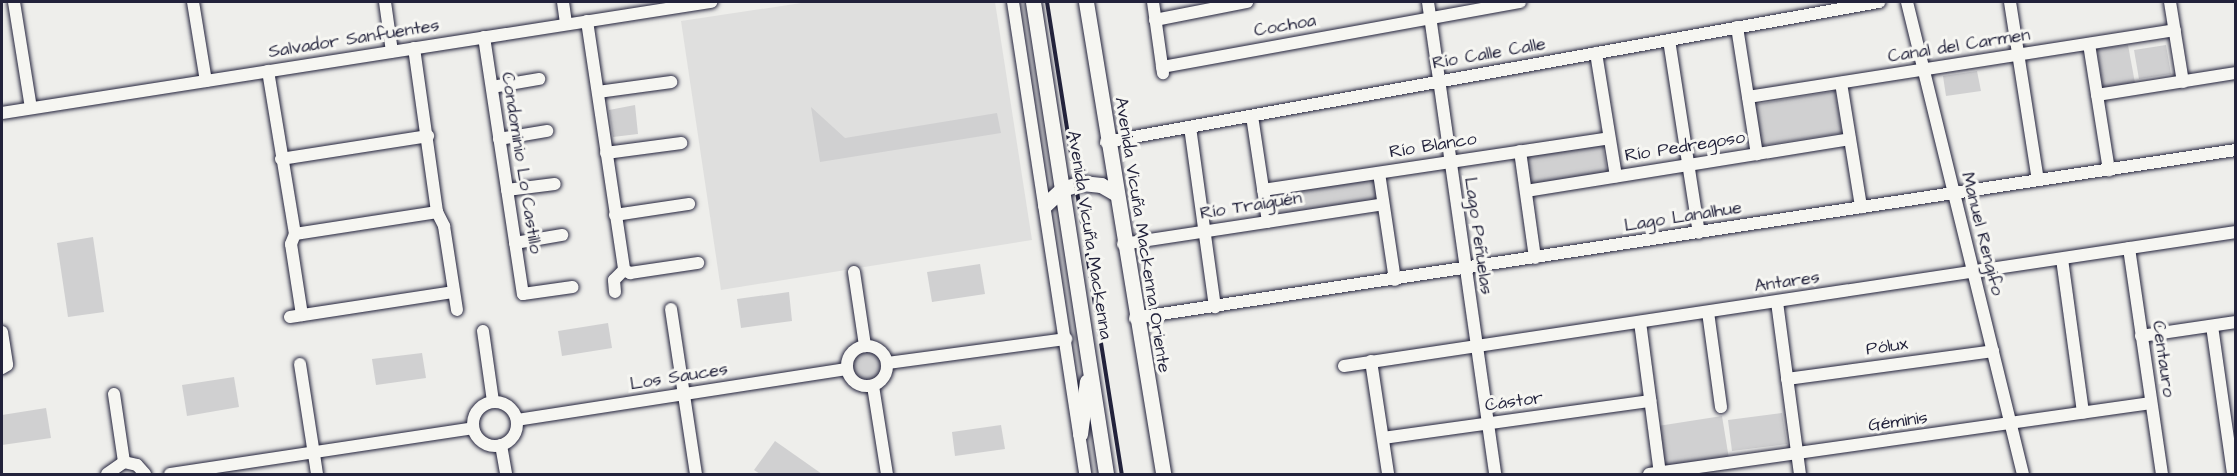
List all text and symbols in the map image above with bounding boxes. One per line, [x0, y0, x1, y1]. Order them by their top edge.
street label: Cochoa [1252, 10, 1318, 42]
street label: Salvador Sanfuentes [267, 15, 441, 63]
street label: Canal del Carmen [1886, 24, 2032, 68]
street label: Río Calle Calle [1431, 33, 1547, 75]
street label: Condominio Lo Castillo [496, 71, 546, 255]
street label: Avenida Vicuña Mackenna Oriente [1110, 96, 1174, 374]
street label: Río Pedregoso [1623, 127, 1747, 167]
street label: Río Blanco [1388, 128, 1478, 164]
street label: Avenida Vicuña Mackenna [1062, 129, 1116, 341]
street label: Manuel Rengifo [1956, 170, 2008, 298]
street label: Lago Peñuelas [1459, 176, 1497, 296]
street label: Río Traiguén [1198, 187, 1304, 225]
street label: Lago Lanalhue [1623, 197, 1743, 237]
street label: Antares [1753, 267, 1821, 297]
street label: Centauro [2147, 319, 2179, 399]
street label: Pólux [1865, 333, 1909, 361]
street label: Los Sauces [628, 359, 730, 395]
street label: Cástor [1484, 387, 1544, 417]
street label: Géminis [1867, 407, 1929, 437]

